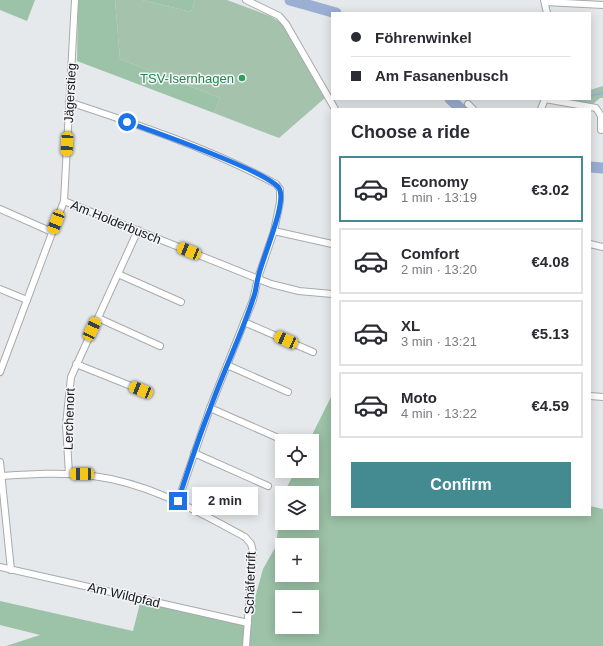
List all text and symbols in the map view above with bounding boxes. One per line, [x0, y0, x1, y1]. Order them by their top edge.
text: Föhrenwinkel [375, 29, 472, 46]
street label: Jägerstieg [61, 63, 79, 123]
text: Am Fasanenbusch [375, 67, 508, 84]
place label: TSV-Isernhagen [140, 71, 234, 86]
marker: TSV-Isernhagen [237, 73, 247, 83]
route start [118, 113, 136, 131]
text: Choose a ride [351, 122, 470, 142]
car [60, 132, 74, 156]
icon: car [353, 171, 389, 207]
text: Economy [401, 173, 469, 190]
text: €3.02 [531, 181, 569, 198]
text: 1 min · 13:19 [401, 190, 477, 205]
street label: Am Holderbusch [69, 197, 163, 247]
car [46, 209, 66, 235]
car [176, 241, 202, 261]
icon: car [353, 243, 389, 279]
text: Comfort [401, 245, 459, 262]
text: €4.08 [531, 253, 569, 270]
text: 2 min · 13:20 [401, 262, 477, 277]
icon: car [353, 315, 389, 351]
car [81, 316, 103, 342]
text: XL [401, 317, 420, 334]
text: €5.13 [531, 325, 569, 342]
car [273, 330, 299, 350]
text: 3 min · 13:21 [401, 334, 477, 349]
car [128, 380, 154, 400]
street label: Lerchenort [60, 387, 78, 450]
icon: car [353, 387, 389, 423]
text: Moto [401, 389, 437, 406]
text: €4.59 [531, 397, 569, 414]
text: 4 min · 13:22 [401, 406, 477, 421]
map controls [275, 434, 319, 634]
button: locate [275, 434, 319, 478]
button: Confirm [351, 462, 571, 508]
car [70, 468, 94, 480]
button: layers [275, 486, 319, 530]
callout: 2 min [192, 487, 258, 515]
route end [169, 492, 187, 510]
text: 2 min [208, 493, 242, 508]
button: + [275, 538, 319, 582]
street label: Schäfertrift [241, 551, 259, 615]
street label: Am Wildpfad [86, 579, 162, 611]
button: − [275, 590, 319, 634]

